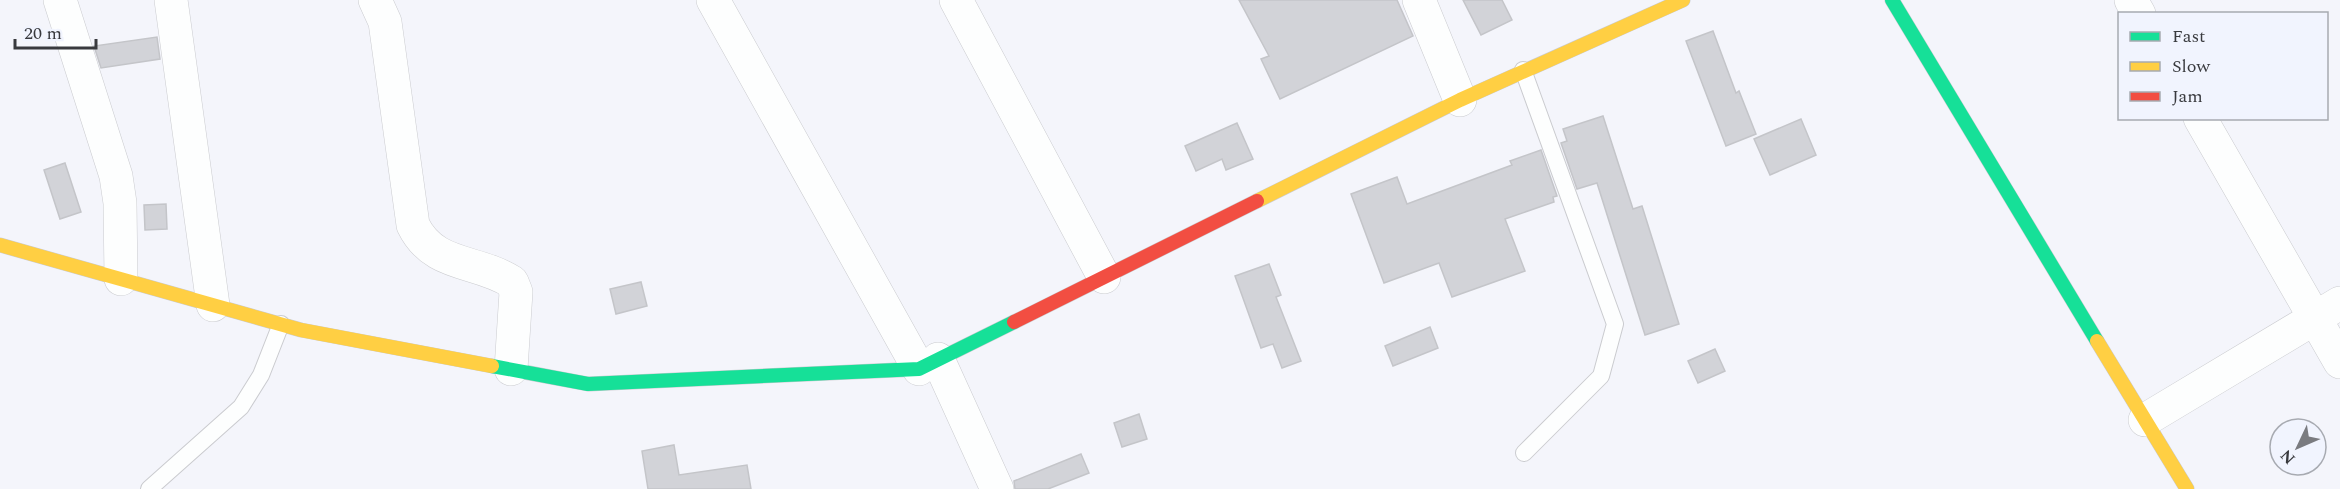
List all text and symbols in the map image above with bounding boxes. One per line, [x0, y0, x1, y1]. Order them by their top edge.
scale bar [15, 12, 96, 50]
legend [2118, 12, 2328, 120]
text: 20 m [24, 20, 62, 47]
text: Fast [2172, 23, 2205, 50]
text: Slow [2172, 53, 2211, 80]
text: Jam [2172, 83, 2203, 110]
north arrow [2268, 417, 2328, 477]
text: N [2275, 444, 2301, 470]

